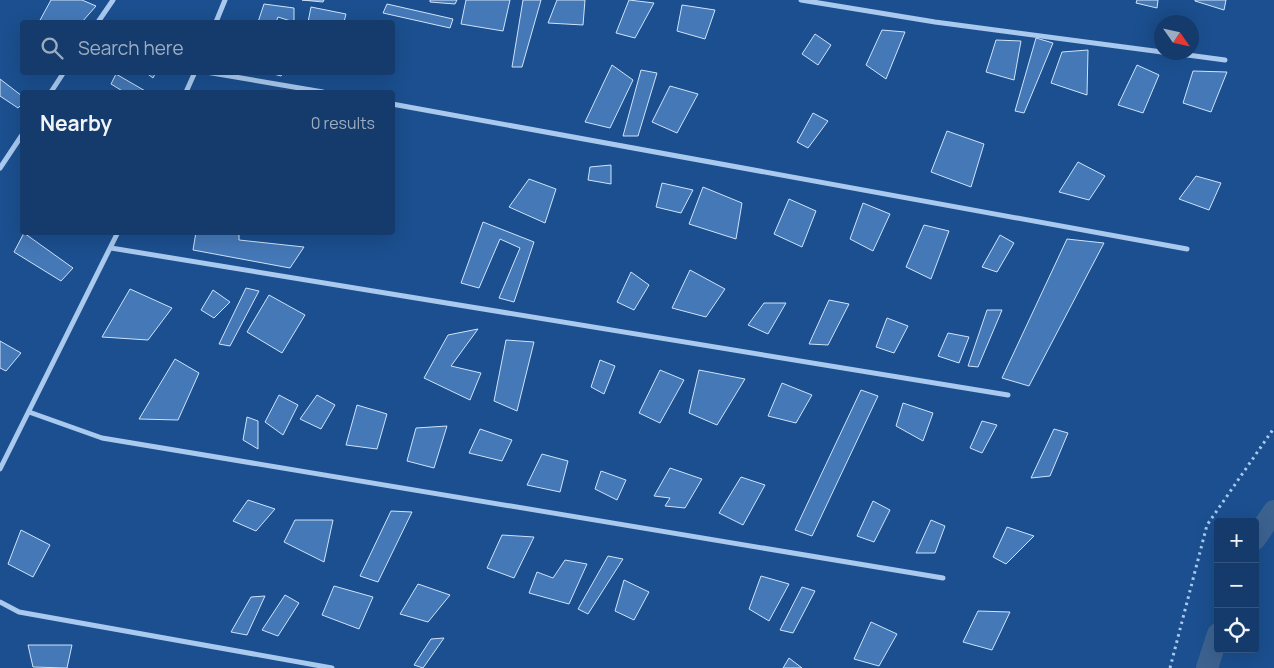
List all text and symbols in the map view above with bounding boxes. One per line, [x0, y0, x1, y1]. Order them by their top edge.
north arrow [1154, 15, 1199, 60]
search box [20, 20, 395, 75]
icon: search [38, 34, 66, 62]
text: Search here [78, 35, 184, 61]
text: Nearby [40, 109, 112, 137]
text: 0 results [311, 112, 375, 134]
map controls [1214, 518, 1259, 653]
button: + [1214, 518, 1259, 563]
button: − [1214, 563, 1259, 608]
button: locate [1214, 608, 1259, 653]

